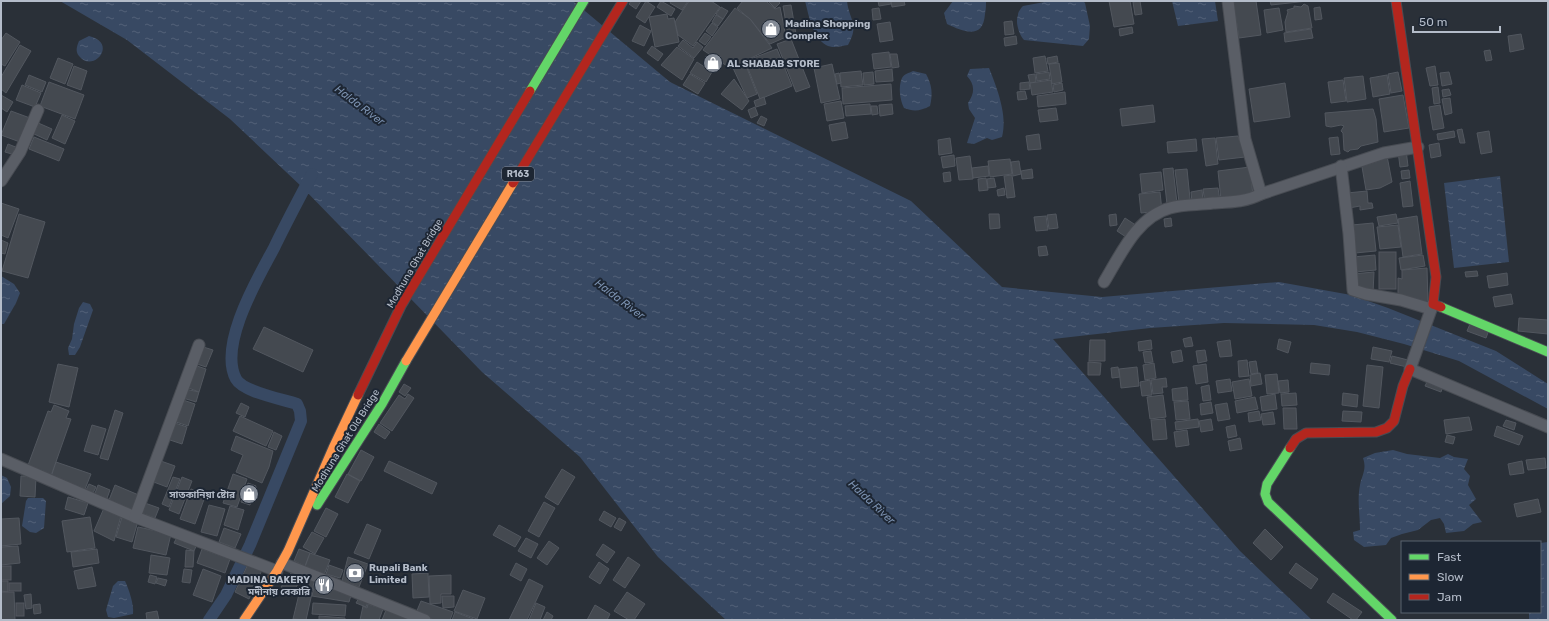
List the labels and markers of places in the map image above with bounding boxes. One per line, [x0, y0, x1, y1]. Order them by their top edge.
shop icon: Madina Shopping Complex [760, 18, 782, 40]
place label: Madina Shopping Complex [785, 18, 870, 42]
shop icon: AL SHABAB STORE [702, 52, 724, 74]
place label: AL SHABAB STORE [727, 58, 820, 70]
shop icon: সাতকানিয়া ষ্টোর [238, 483, 260, 505]
place label: সাতকানিয়া ষ্টোর [168, 489, 236, 501]
bank icon: Rupali Bank Limited [344, 562, 366, 584]
place label: Rupali Bank Limited [369, 562, 428, 586]
place label: MADINA BAKERY মদীনায় বেকারি [227, 574, 311, 598]
restaurant icon: MADINA BAKERY মদীনায় বেকারি [313, 574, 335, 596]

